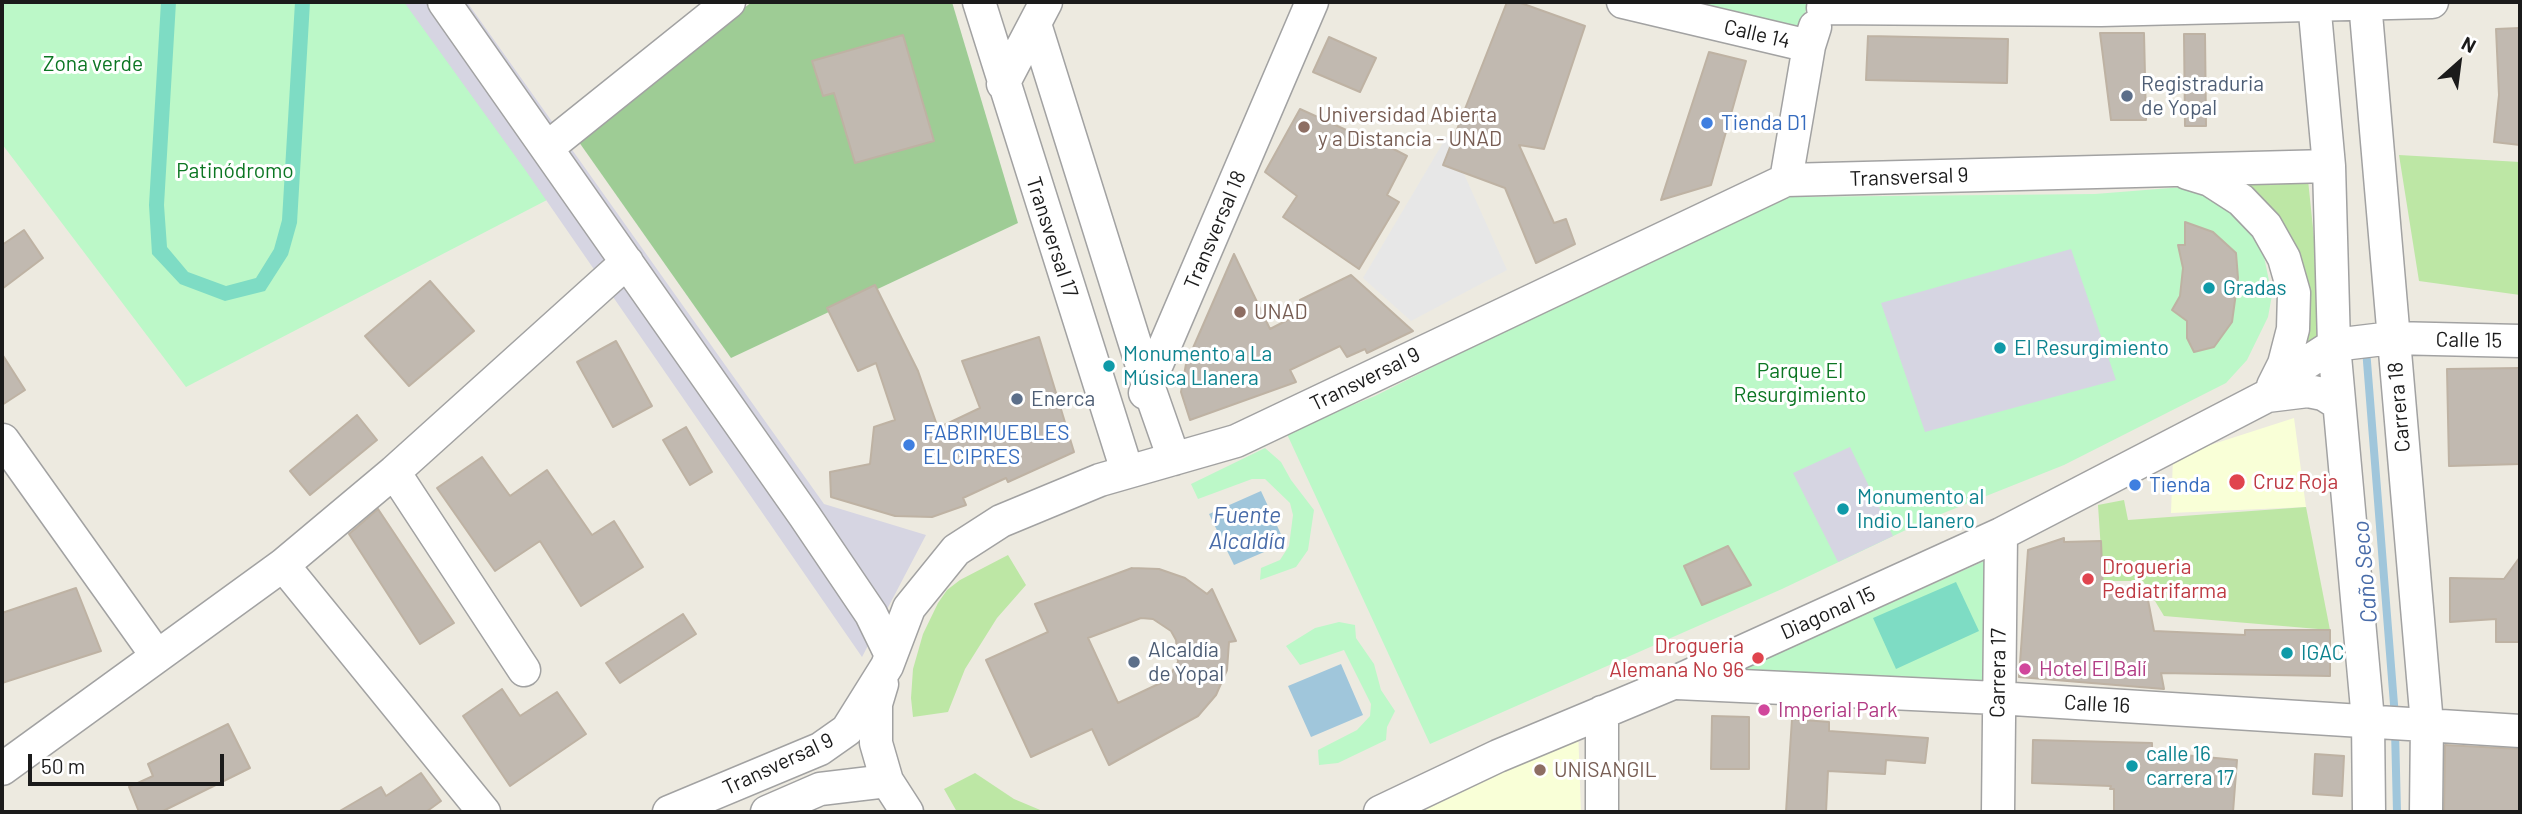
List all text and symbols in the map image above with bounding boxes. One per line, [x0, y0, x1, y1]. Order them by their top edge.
street label: Calle 14 [1721, 14, 1793, 54]
north arrow [2424, 28, 2494, 98]
text: N [2458, 31, 2480, 57]
park label: Zona verde [43, 51, 143, 77]
place label: Registraduria de Yopal [2141, 71, 2264, 121]
marker: Registraduria de Yopal [2119, 88, 2135, 104]
place label: Universidad Abierta y a Distancia - UNAD [1318, 102, 1502, 152]
place label: Tienda D1 [1721, 110, 1807, 136]
marker: Tienda D1 [1699, 115, 1715, 131]
marker: Universidad Abierta y a Distancia - UNAD [1296, 119, 1312, 135]
park label: Patinódromo [176, 158, 294, 184]
street label: Transversal 9 [1849, 162, 1969, 192]
street label: Transversal 18 [1179, 167, 1251, 293]
street label: Transversal 17 [1021, 173, 1083, 301]
place label: Gradas [2223, 275, 2287, 301]
marker: Gradas [2201, 280, 2217, 296]
place label: UNAD [1254, 299, 1308, 325]
marker: UNAD [1232, 304, 1248, 320]
street label: Calle 15 [2436, 327, 2502, 353]
place label: El Resurgimiento [2014, 335, 2169, 361]
marker: El Resurgimiento [1992, 340, 2008, 356]
place label: Monumento a La Música Llanera [1123, 341, 1272, 391]
street label: Transversal 9 [1306, 342, 1424, 416]
marker: Monumento a La Música Llanera [1101, 358, 1117, 374]
park label: Parque El Resurgimiento [1733, 358, 1867, 408]
street label: Carrera 18 [2383, 361, 2415, 453]
place label: Enerca [1031, 386, 1095, 412]
marker: Enerca [1009, 391, 1025, 407]
place label: FABRIMUEBLES EL CIPRES [923, 420, 1069, 470]
marker: FABRIMUEBLES EL CIPRES [901, 437, 917, 453]
place label: Cruz Roja [2253, 469, 2338, 495]
place label: Tienda [2149, 472, 2211, 498]
marker: Cruz Roja [2227, 472, 2247, 492]
marker: Tienda [2127, 477, 2143, 493]
place label: Monumento al Indio Llanero [1857, 484, 1984, 534]
water label: Fuente Alcaldía [1209, 501, 1285, 555]
marker: Monumento al Indio Llanero [1835, 501, 1851, 517]
water label: Caño Seco [2347, 520, 2383, 624]
place label: Drogueria Pediatrifarma [2102, 554, 2227, 604]
marker: Drogueria Pediatrifarma [2080, 571, 2096, 587]
street label: Diagonal 15 [1777, 581, 1879, 645]
street label: Carrera 17 [1985, 628, 2011, 718]
place label: Drogueria Alemana No 96 [1609, 633, 1744, 683]
place label: Alcaldía de Yopal [1148, 637, 1224, 687]
place label: IGAC [2301, 640, 2345, 666]
marker: IGAC [2279, 645, 2295, 661]
marker: Drogueria Alemana No 96 [1750, 650, 1766, 666]
marker: Alcaldía de Yopal [1126, 654, 1142, 670]
place label: Hotel El Balí [2039, 656, 2146, 682]
marker: Hotel El Balí [2017, 661, 2033, 677]
street label: Calle 16 [2063, 690, 2131, 718]
place label: Imperial Park [1778, 697, 1897, 723]
marker: Imperial Park [1756, 702, 1772, 718]
street label: Transversal 9 [719, 727, 837, 801]
scale bar [32, 740, 228, 784]
place label: calle 16 carrera 17 [2146, 741, 2234, 791]
text: 50 m [41, 753, 85, 778]
place label: UNISANGIL [1554, 757, 1657, 783]
marker: calle 16 carrera 17 [2124, 758, 2140, 774]
marker: UNISANGIL [1532, 762, 1548, 778]

